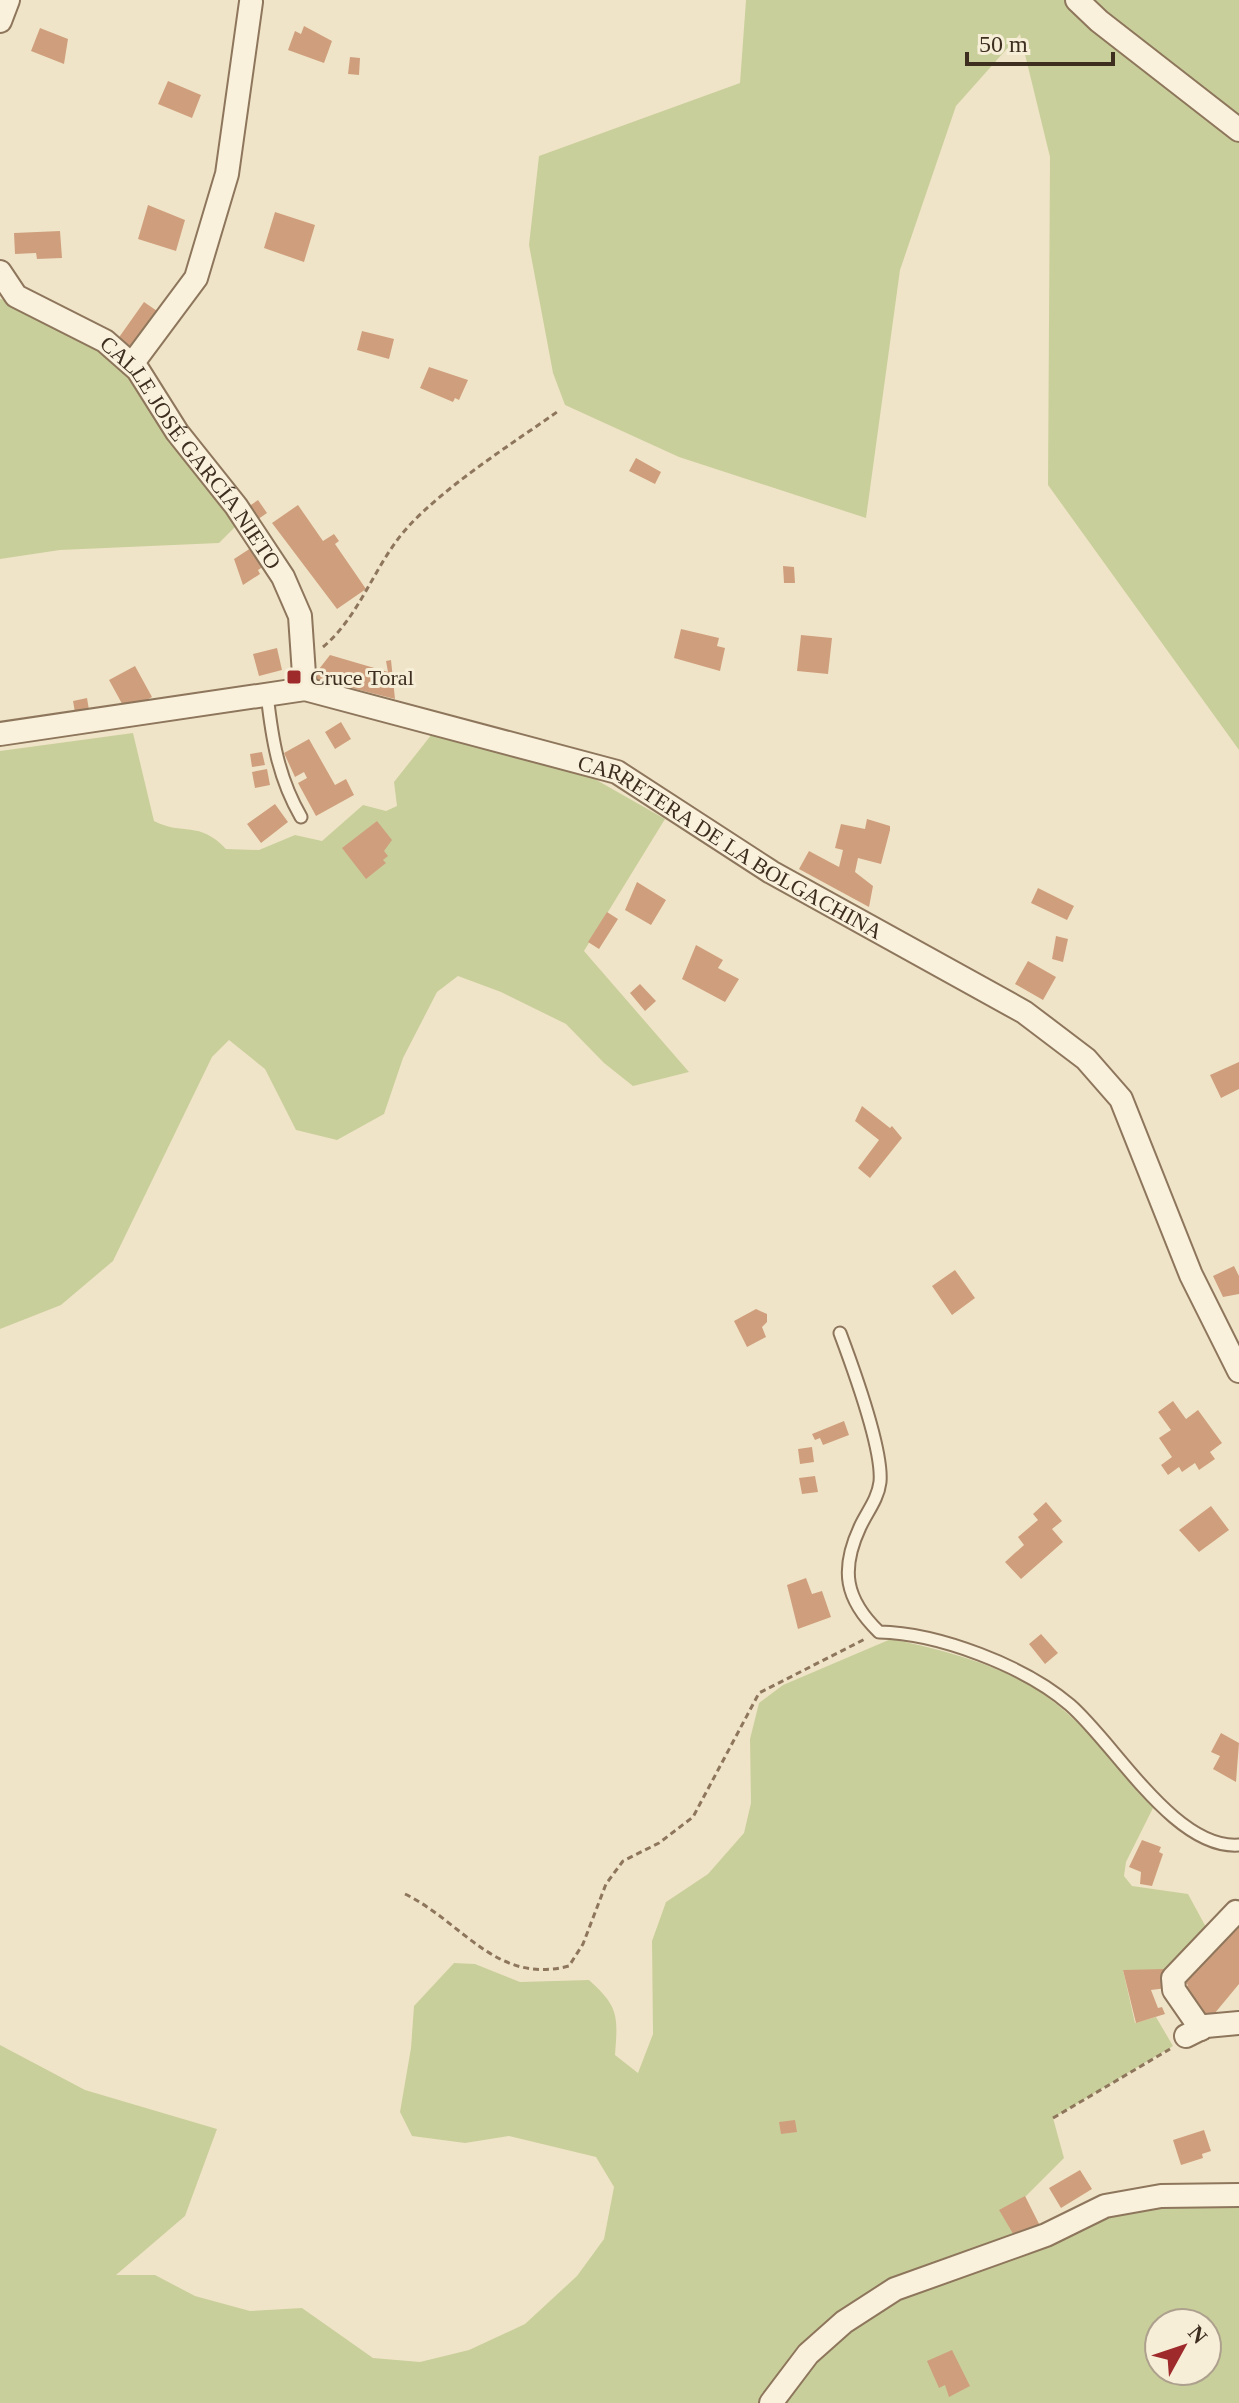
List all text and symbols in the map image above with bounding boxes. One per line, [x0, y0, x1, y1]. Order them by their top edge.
scale bar [967, 16, 1113, 66]
text: 50 m [979, 31, 1028, 57]
street label: CALLE JOSÉ GARCÍA NIETO [95, 331, 286, 574]
place label: Cruce Toral [310, 665, 414, 690]
marker: Cruce Toral [285, 668, 303, 686]
street label: CARRETERA DE LA BOLGACHINA [575, 750, 887, 944]
north arrow [1143, 2307, 1223, 2387]
text: N [1183, 2320, 1213, 2349]

